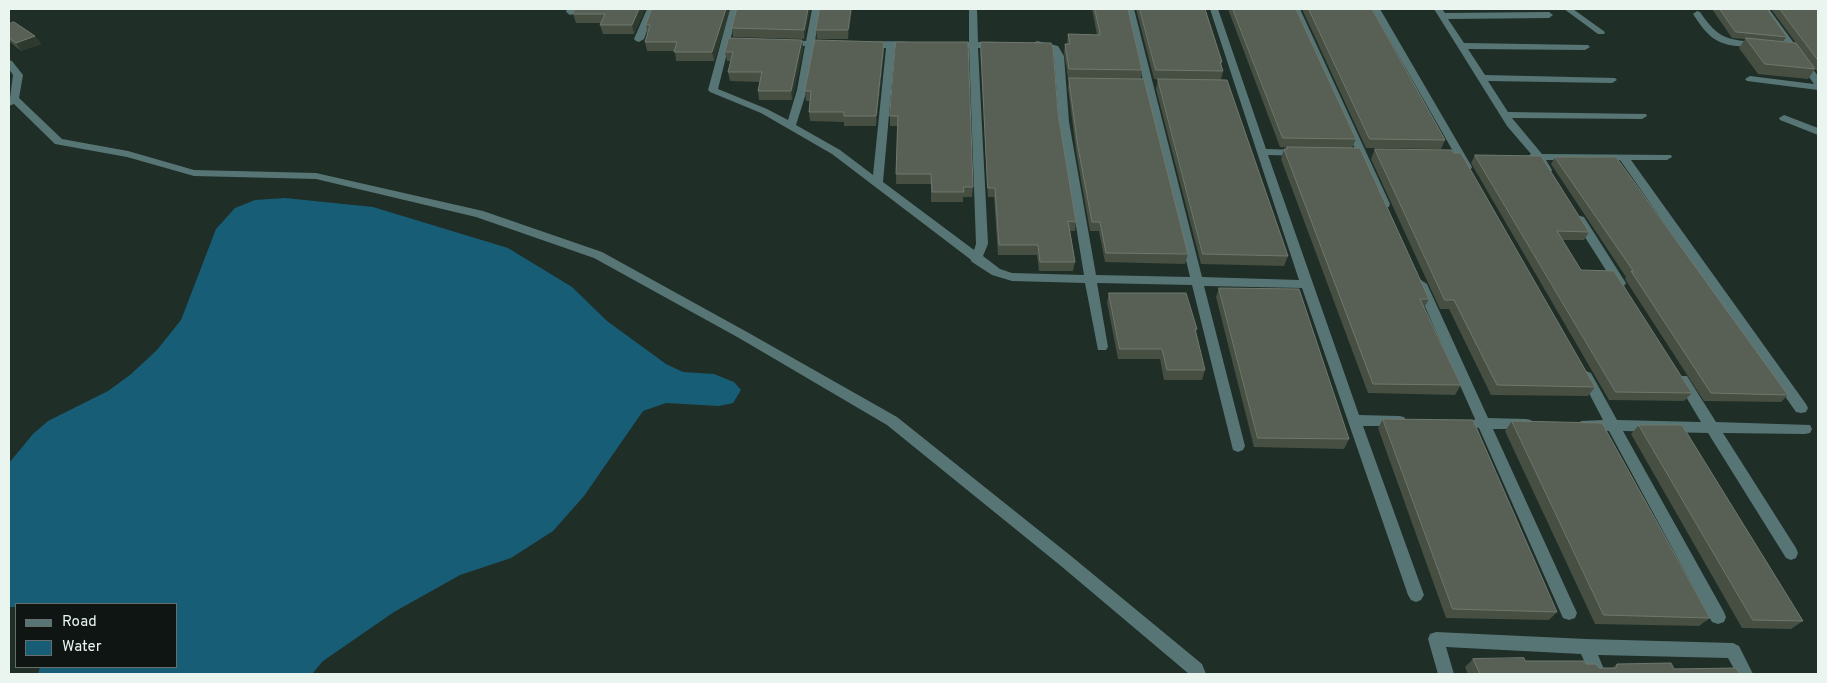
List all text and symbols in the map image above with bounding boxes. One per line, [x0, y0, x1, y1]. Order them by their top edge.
legend [15, 603, 178, 668]
text: Road [62, 613, 97, 632]
text: Water [62, 638, 101, 657]

